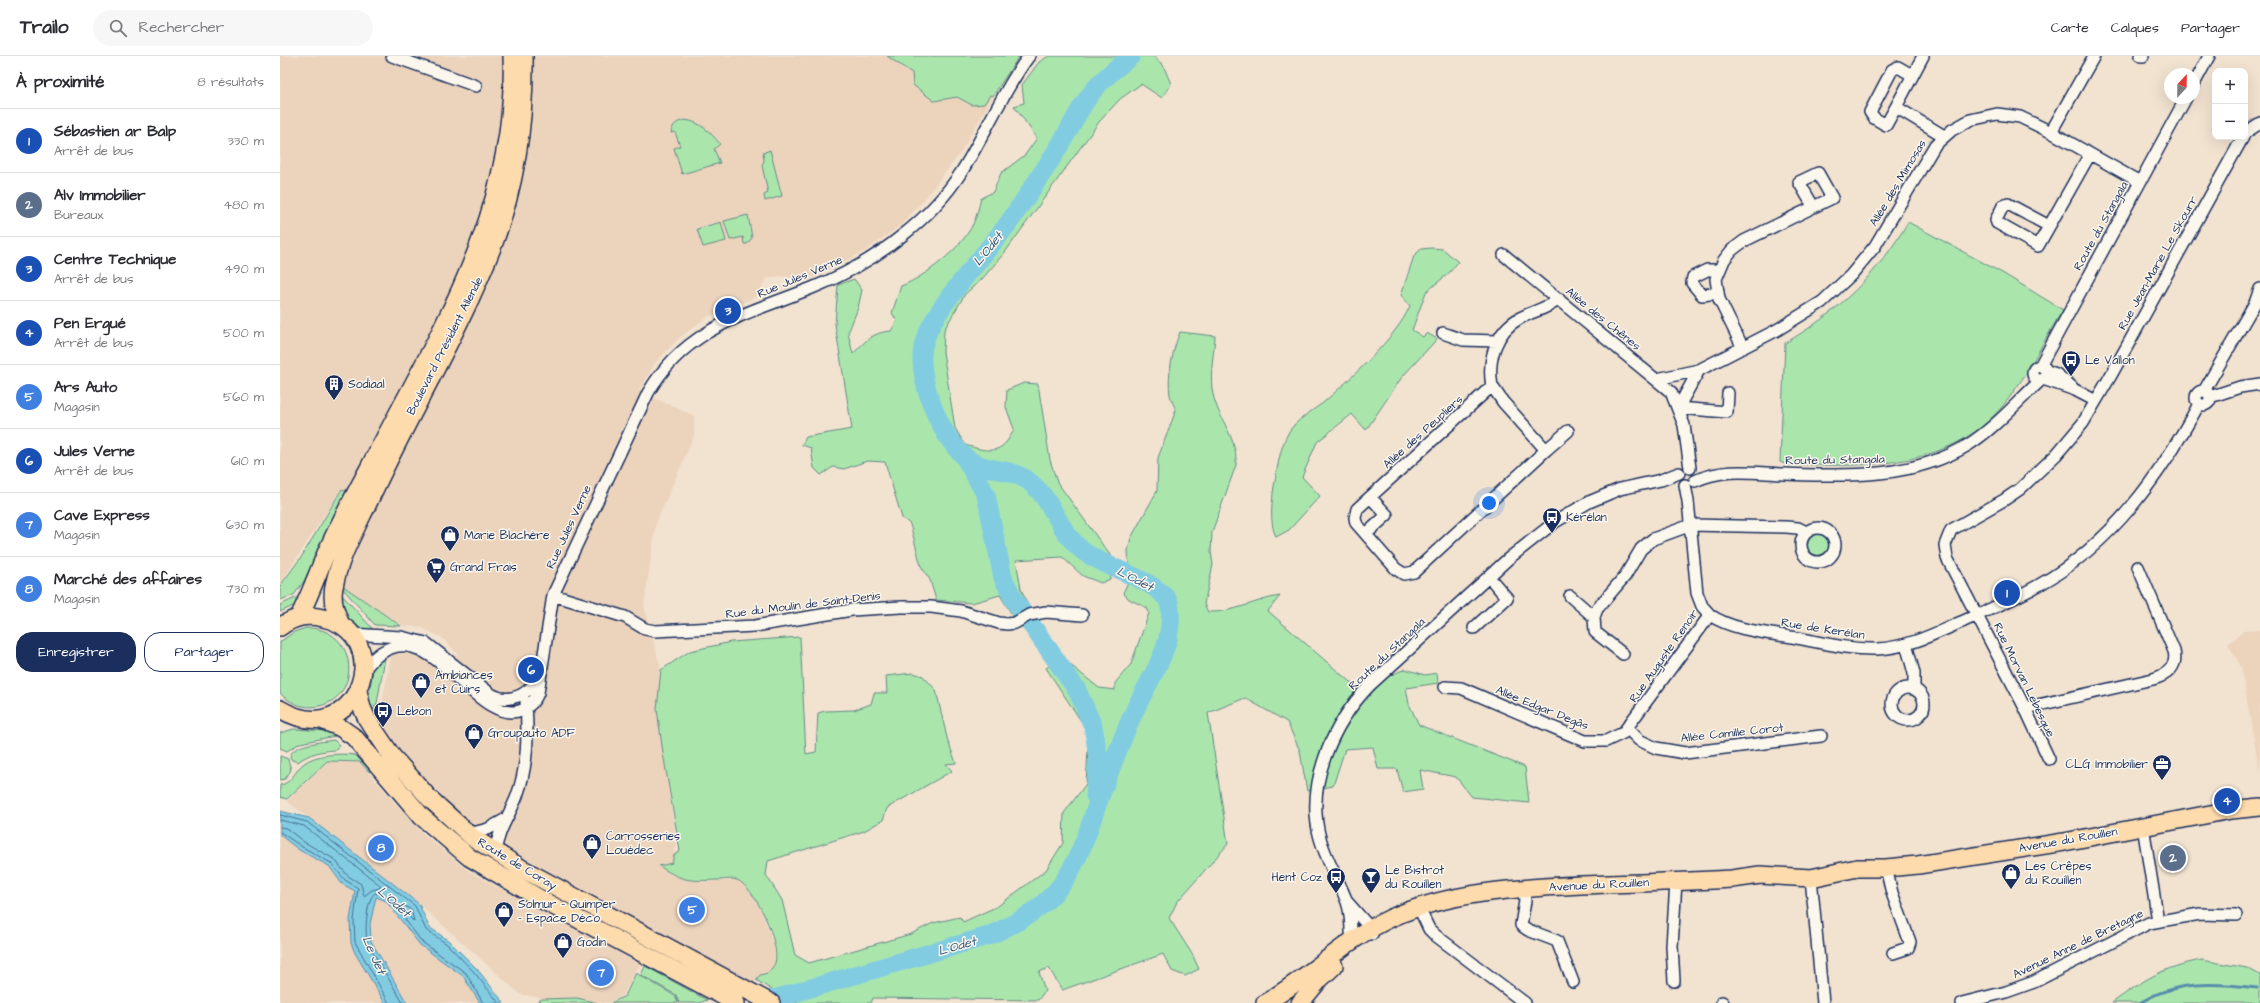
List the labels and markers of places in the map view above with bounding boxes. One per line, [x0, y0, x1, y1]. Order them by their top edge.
pin: 3 [715, 296, 741, 326]
bus stop icon: Le Vallon [2060, 349, 2082, 377]
place label: Le Vallon [2085, 352, 2135, 369]
building icon: Sodiaal [323, 373, 345, 401]
place label: Sodiaal [348, 376, 385, 393]
bus stop icon: Kérélan [1541, 506, 1563, 534]
place label: Kérélan [1566, 509, 1607, 526]
shop icon: Marie Blachère [439, 524, 461, 552]
place label: Marie Blachère [464, 527, 550, 544]
supermarket icon: Grand Frais [425, 556, 447, 584]
place label: Grand Frais [450, 559, 517, 576]
pin: 1 [1994, 578, 2020, 608]
pin: 6 [518, 655, 544, 685]
place label: Ambiances et Cuirs [435, 667, 493, 698]
shop icon: Ambiances et Cuirs [410, 671, 432, 699]
bus stop icon: Lebon [372, 700, 394, 728]
place label: Lebon [397, 703, 431, 720]
shop icon: Groupauto ADF [463, 722, 485, 750]
place label: Groupauto ADF [488, 725, 576, 742]
office icon: CLG Immobilier [2151, 753, 2173, 781]
place label: CLG Immobilier [2065, 756, 2148, 773]
pin: 4 [2214, 786, 2240, 816]
place label: Carrosseries Louédec [606, 828, 680, 859]
shop icon: Carrosseries Louédec [581, 832, 603, 860]
pin: 8 [368, 833, 394, 863]
pin: 2 [2160, 843, 2186, 873]
place label: Les Crêpes du Rouillen [2025, 858, 2091, 889]
place label: Le Bistrot du Rouillen [1385, 862, 1444, 893]
shop icon: Les Crêpes du Rouillen [2000, 862, 2022, 890]
bus stop icon: Hent Coz [1325, 866, 1347, 894]
bar icon: Le Bistrot du Rouillen [1360, 866, 1382, 894]
place label: Hent Coz [1271, 869, 1322, 886]
pin: 5 [679, 895, 705, 925]
place label: Solmur - Quimper - Espace Déco [518, 896, 616, 927]
shop icon: Solmur - Quimper - Espace Déco [493, 900, 515, 928]
shop icon: Godin [552, 931, 574, 959]
place label: Godin [577, 934, 606, 951]
pin: 7 [588, 958, 614, 988]

